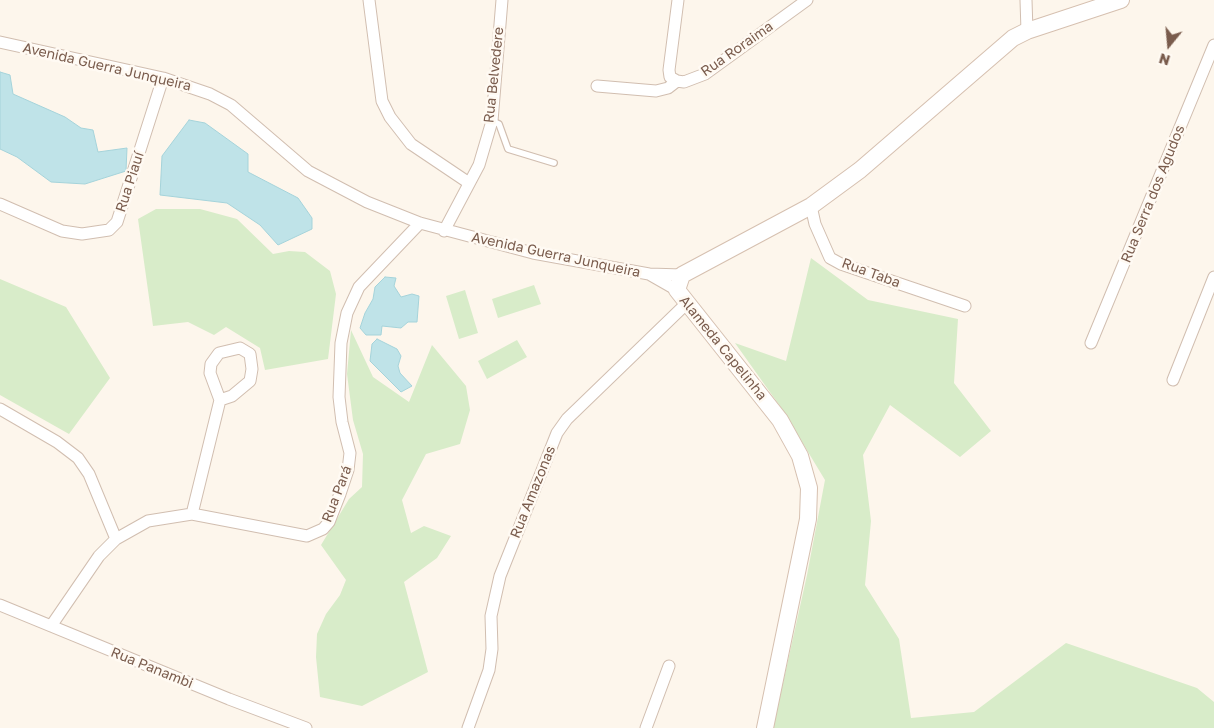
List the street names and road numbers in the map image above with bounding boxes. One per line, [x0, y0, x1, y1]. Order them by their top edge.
street label: Rua Roraima [698, 18, 776, 80]
street label: Rua Belvedere [481, 26, 507, 124]
street label: Avenida Guerra Junqueira [21, 39, 193, 95]
street label: Rua Serra dos Agudos [1118, 123, 1188, 265]
street label: Rua Piauí [112, 150, 148, 214]
street label: Avenida Guerra Junqueira [470, 229, 642, 281]
street label: Rua Taba [839, 255, 903, 291]
street label: Alameda Capelinha [676, 292, 770, 404]
street label: Rua Amazonas [507, 443, 559, 541]
street label: Rua Pará [319, 463, 355, 525]
street label: Rua Panambi [108, 644, 196, 692]

